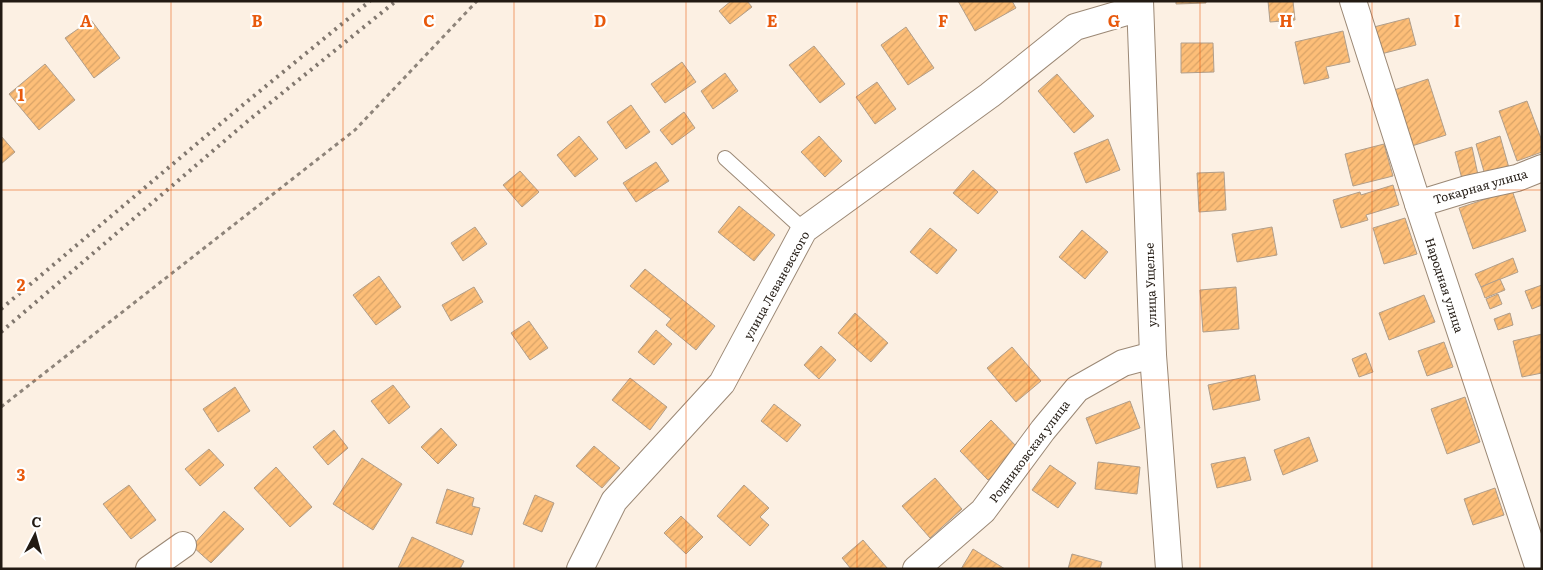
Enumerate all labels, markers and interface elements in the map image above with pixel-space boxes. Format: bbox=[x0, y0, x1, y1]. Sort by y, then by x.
text: A bbox=[80, 8, 92, 32]
text: B bbox=[251, 8, 263, 32]
text: C bbox=[423, 8, 435, 32]
text: D bbox=[594, 8, 606, 32]
text: E bbox=[767, 8, 778, 32]
text: F bbox=[938, 8, 948, 32]
text: G bbox=[1108, 8, 1120, 32]
text: H bbox=[1279, 8, 1293, 32]
text: I bbox=[1454, 8, 1460, 32]
text: 1 bbox=[18, 82, 25, 106]
street label: Токарная улица bbox=[1431, 164, 1530, 208]
street label: улица Леваневского bbox=[739, 227, 813, 343]
street label: Народная улица bbox=[1421, 235, 1469, 335]
street label: улица Ущелье bbox=[1140, 242, 1160, 328]
text: 2 bbox=[17, 272, 26, 296]
street label: Родниковская улица bbox=[984, 395, 1074, 506]
text: 3 bbox=[17, 462, 26, 486]
north arrow bbox=[10, 510, 60, 560]
text: С bbox=[30, 511, 43, 532]

